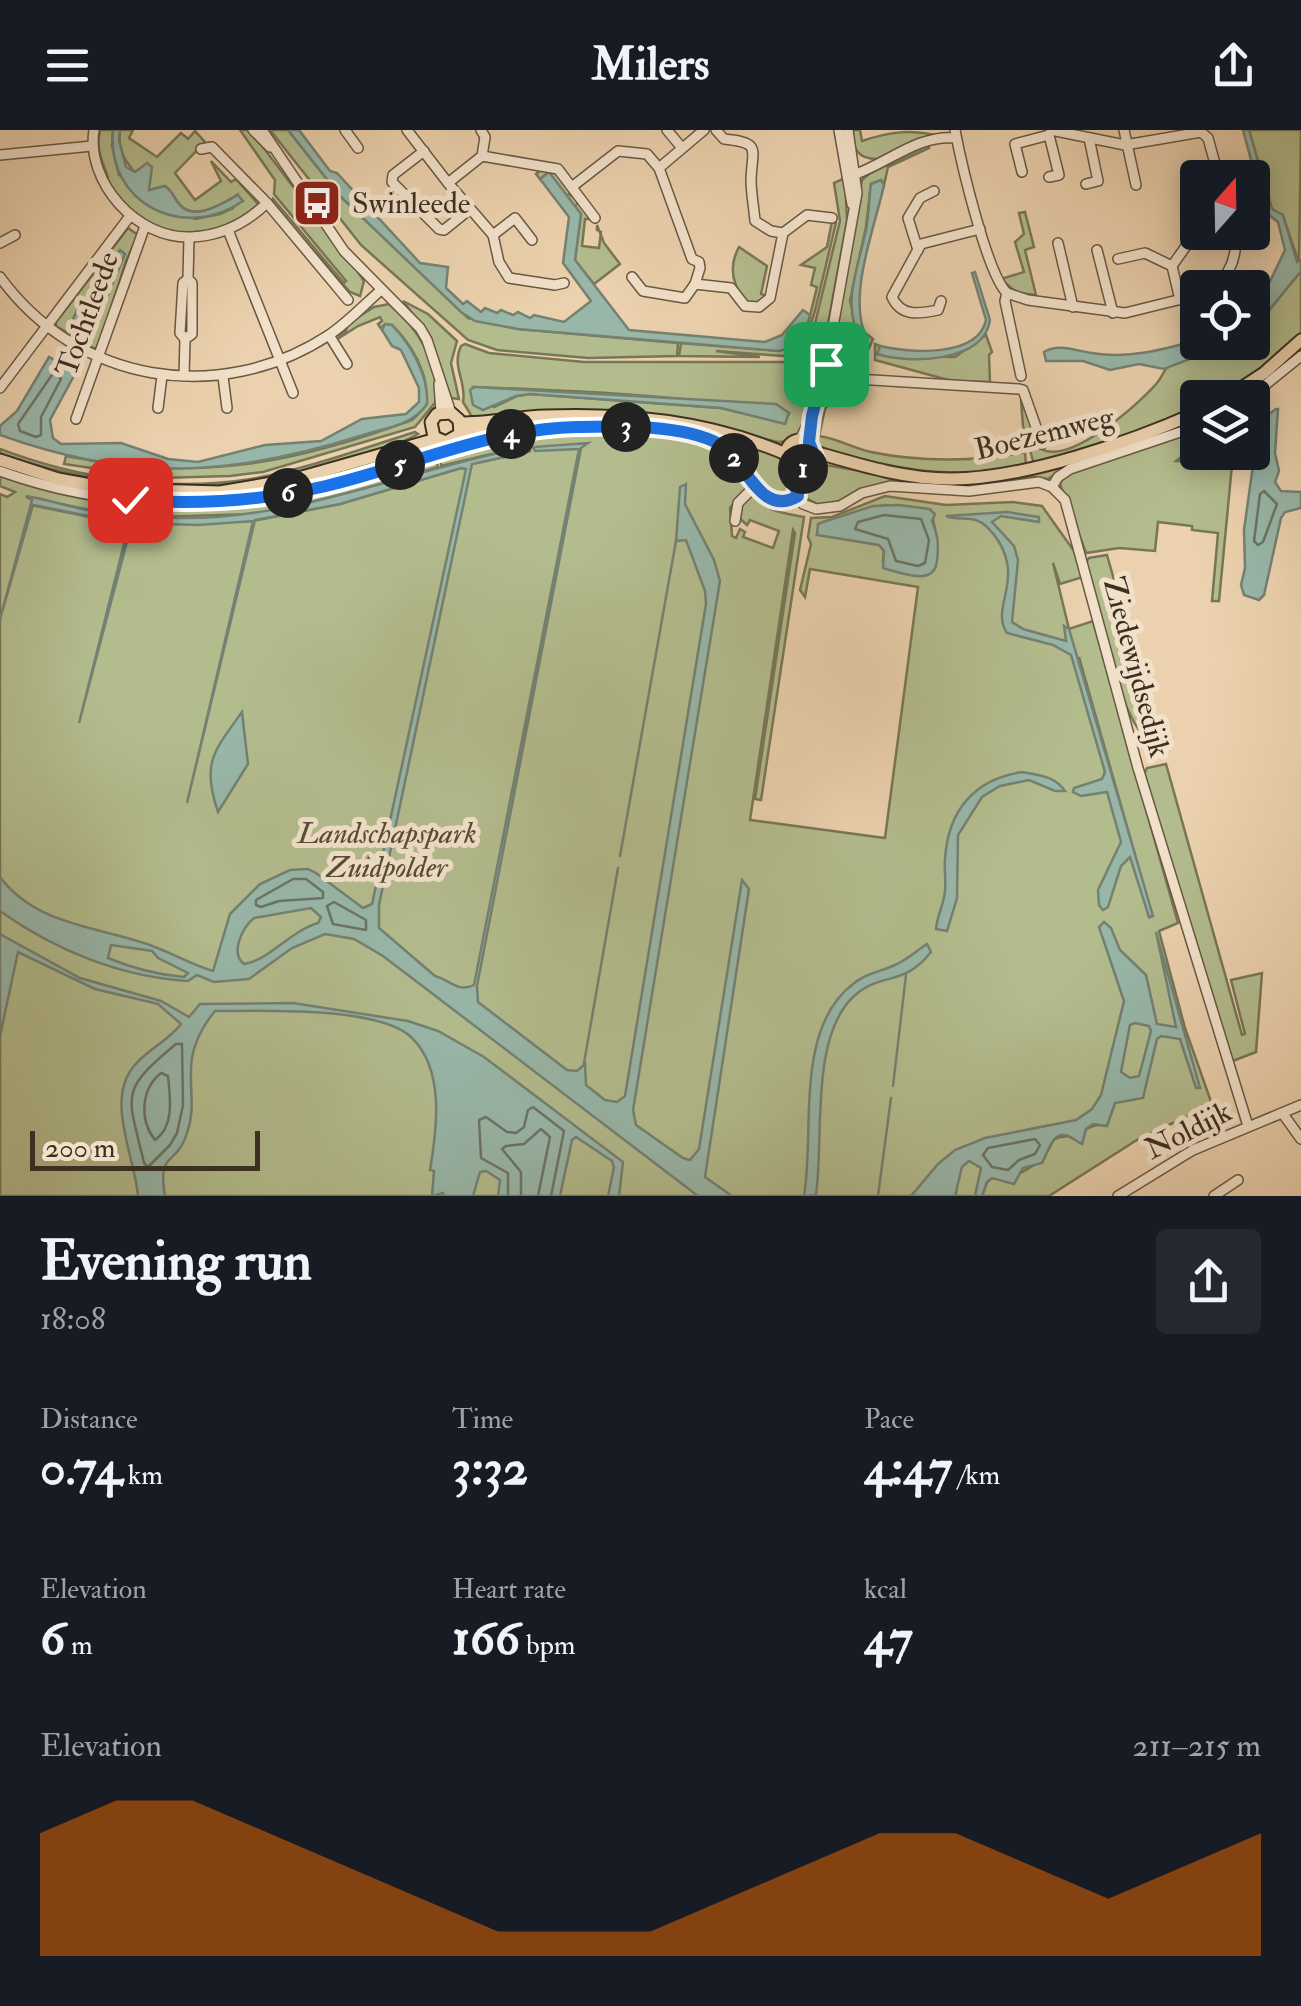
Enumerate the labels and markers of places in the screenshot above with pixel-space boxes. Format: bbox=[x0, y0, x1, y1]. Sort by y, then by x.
bus stop icon: Swinleede bbox=[291, 177, 343, 229]
place label: Swinleede bbox=[352, 185, 470, 222]
pin bbox=[784, 322, 869, 407]
pin: 3 bbox=[601, 402, 651, 452]
pin: 4 bbox=[486, 409, 536, 459]
pin: 2 bbox=[709, 433, 759, 483]
pin: 5 bbox=[375, 440, 425, 490]
pin: 1 bbox=[778, 444, 828, 494]
pin bbox=[88, 458, 173, 543]
pin: 6 bbox=[263, 468, 313, 518]

